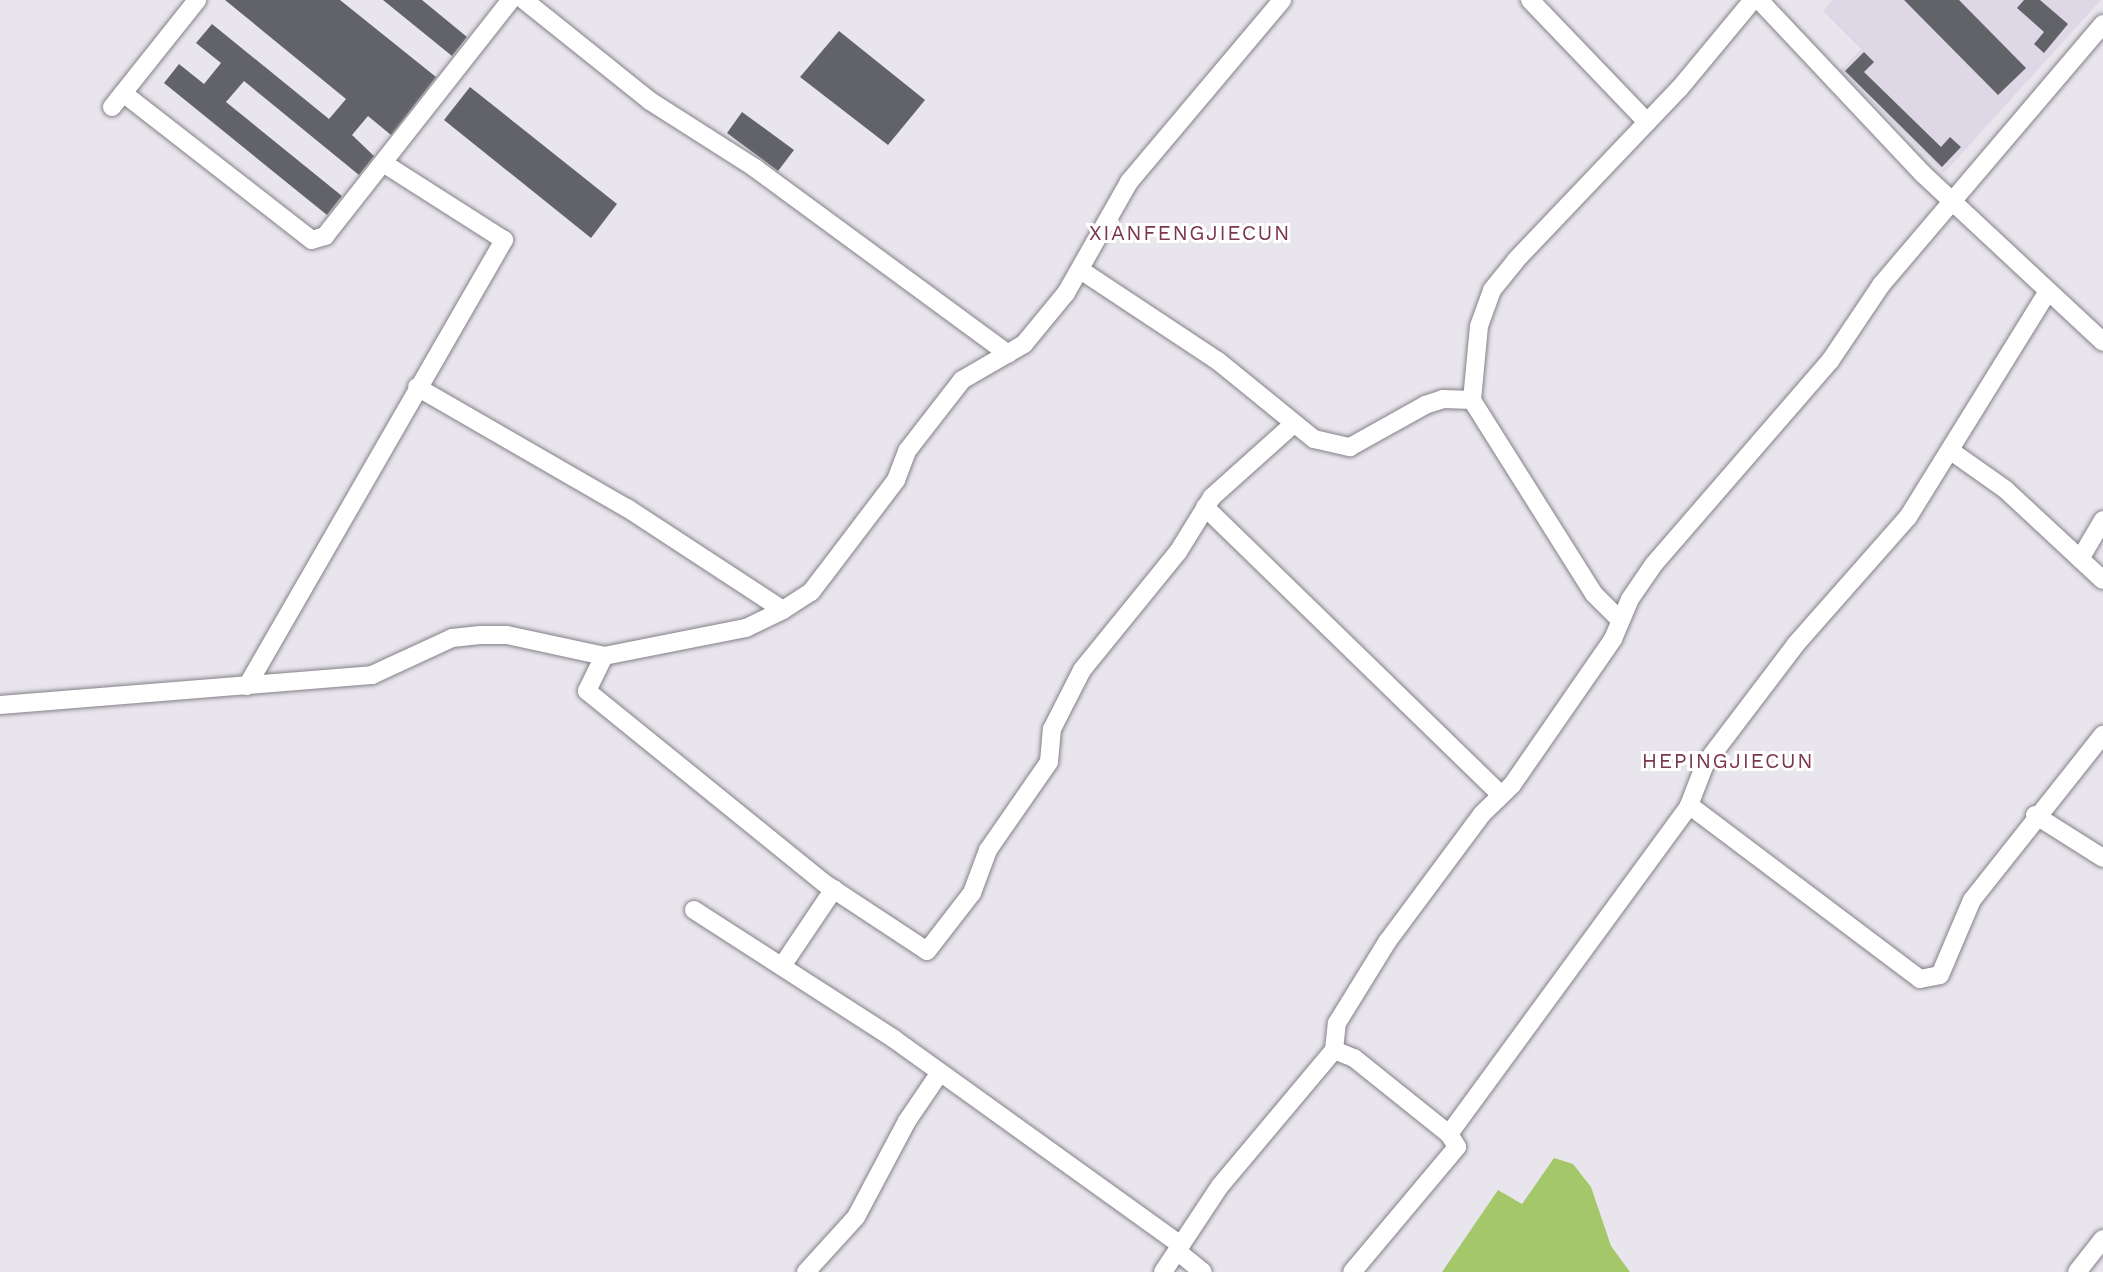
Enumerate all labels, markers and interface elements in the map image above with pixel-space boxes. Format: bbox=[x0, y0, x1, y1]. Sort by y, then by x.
district label: XIANFENGJIECUN bbox=[1089, 220, 1291, 246]
district label: HEPINGJIECUN bbox=[1642, 748, 1814, 774]

